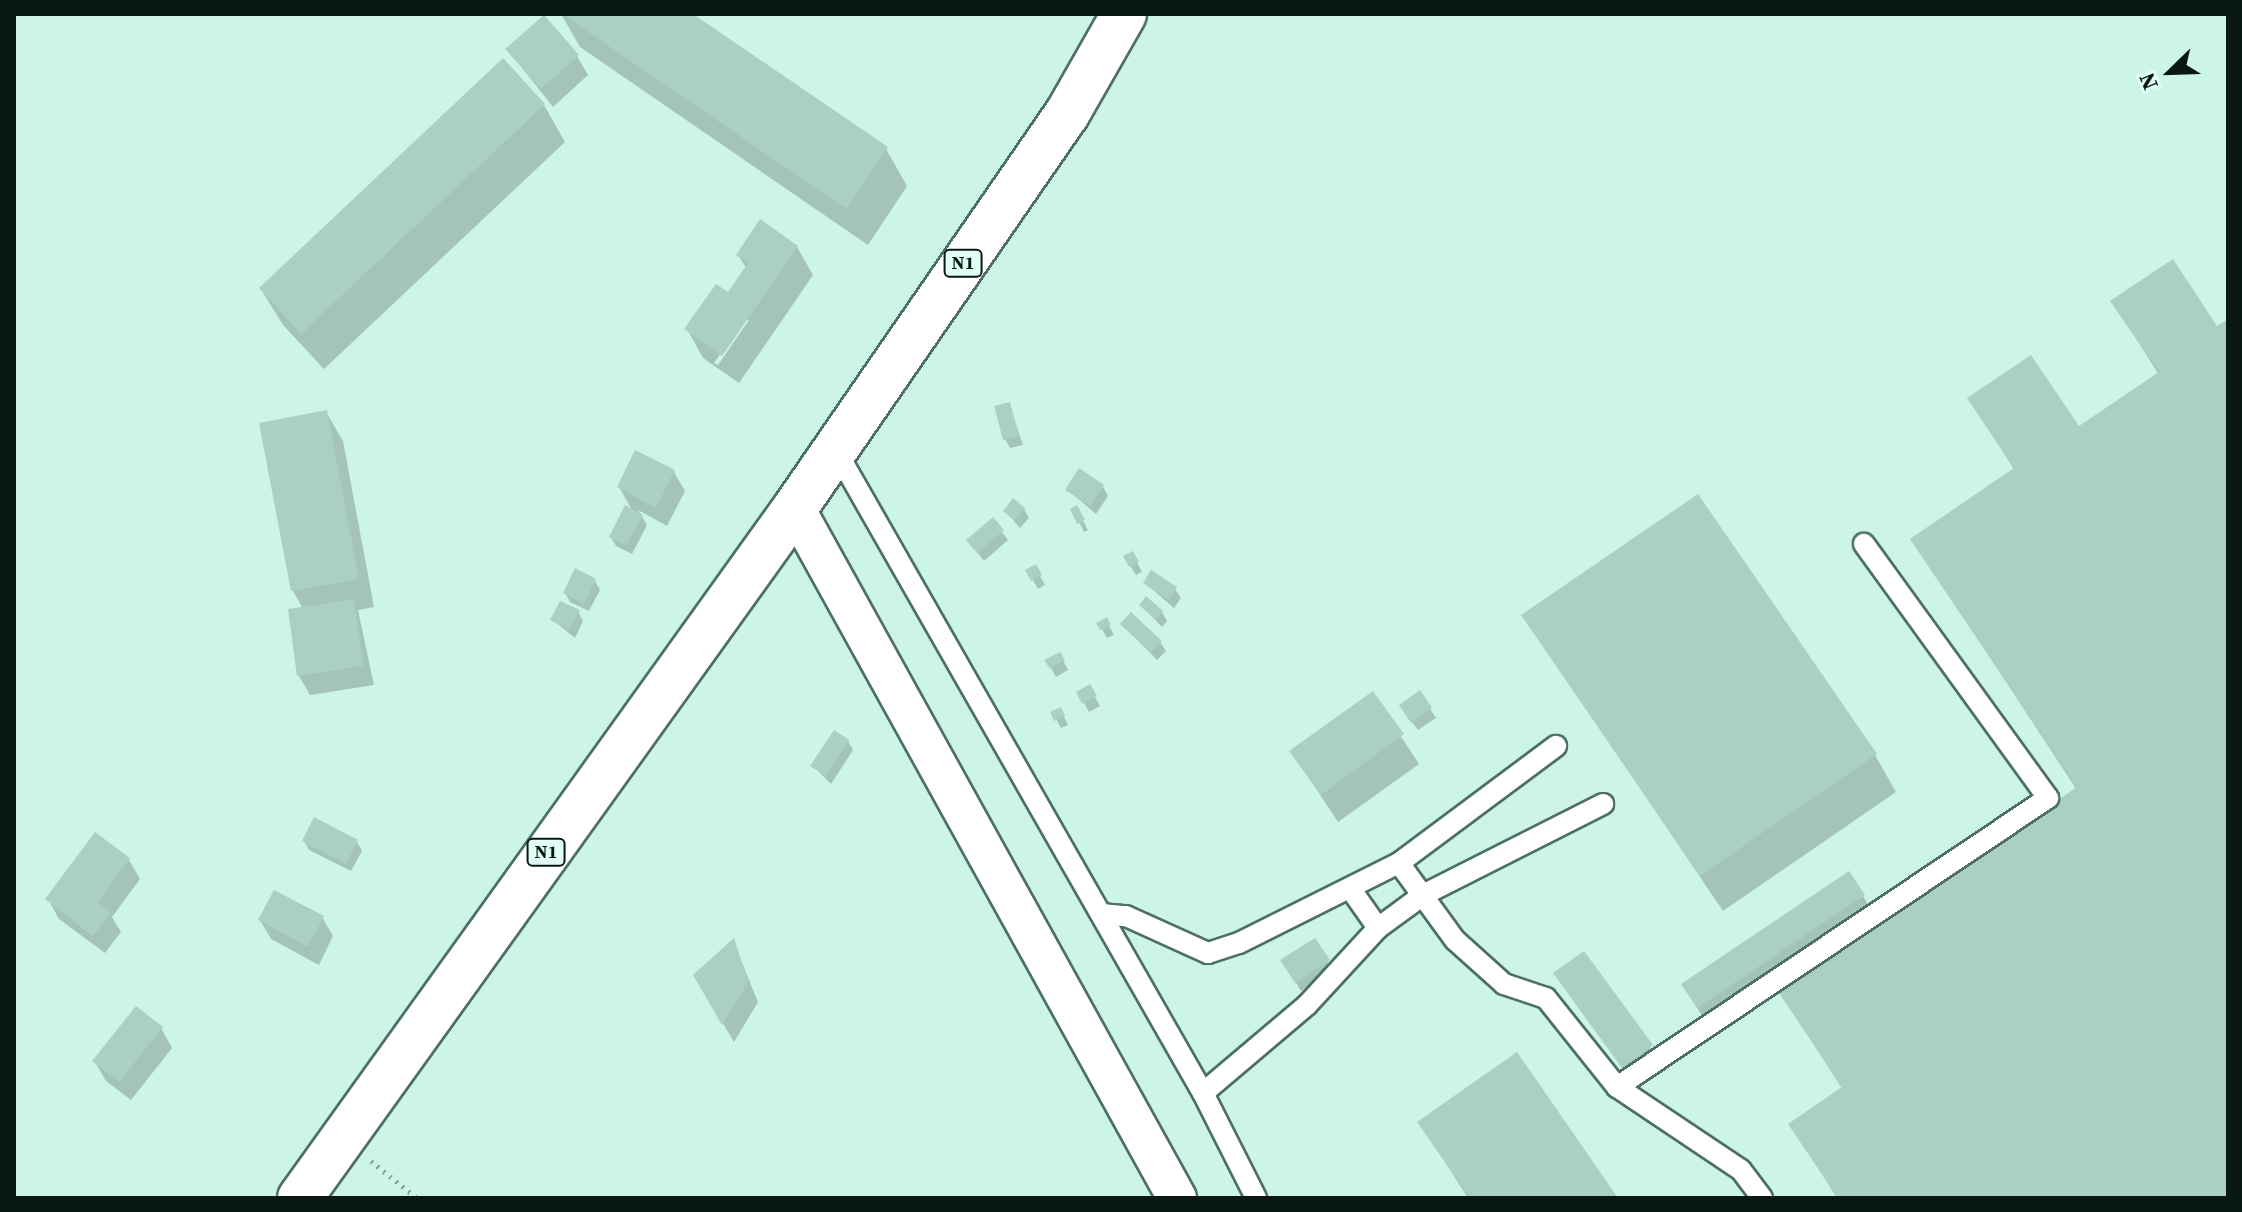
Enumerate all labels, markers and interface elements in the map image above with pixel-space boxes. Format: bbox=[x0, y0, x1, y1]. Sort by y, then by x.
north arrow bbox=[2130, 32, 2210, 112]
text: N bbox=[2131, 68, 2165, 95]
road number: N1 bbox=[943, 249, 983, 277]
road number: N1 bbox=[526, 838, 566, 866]

